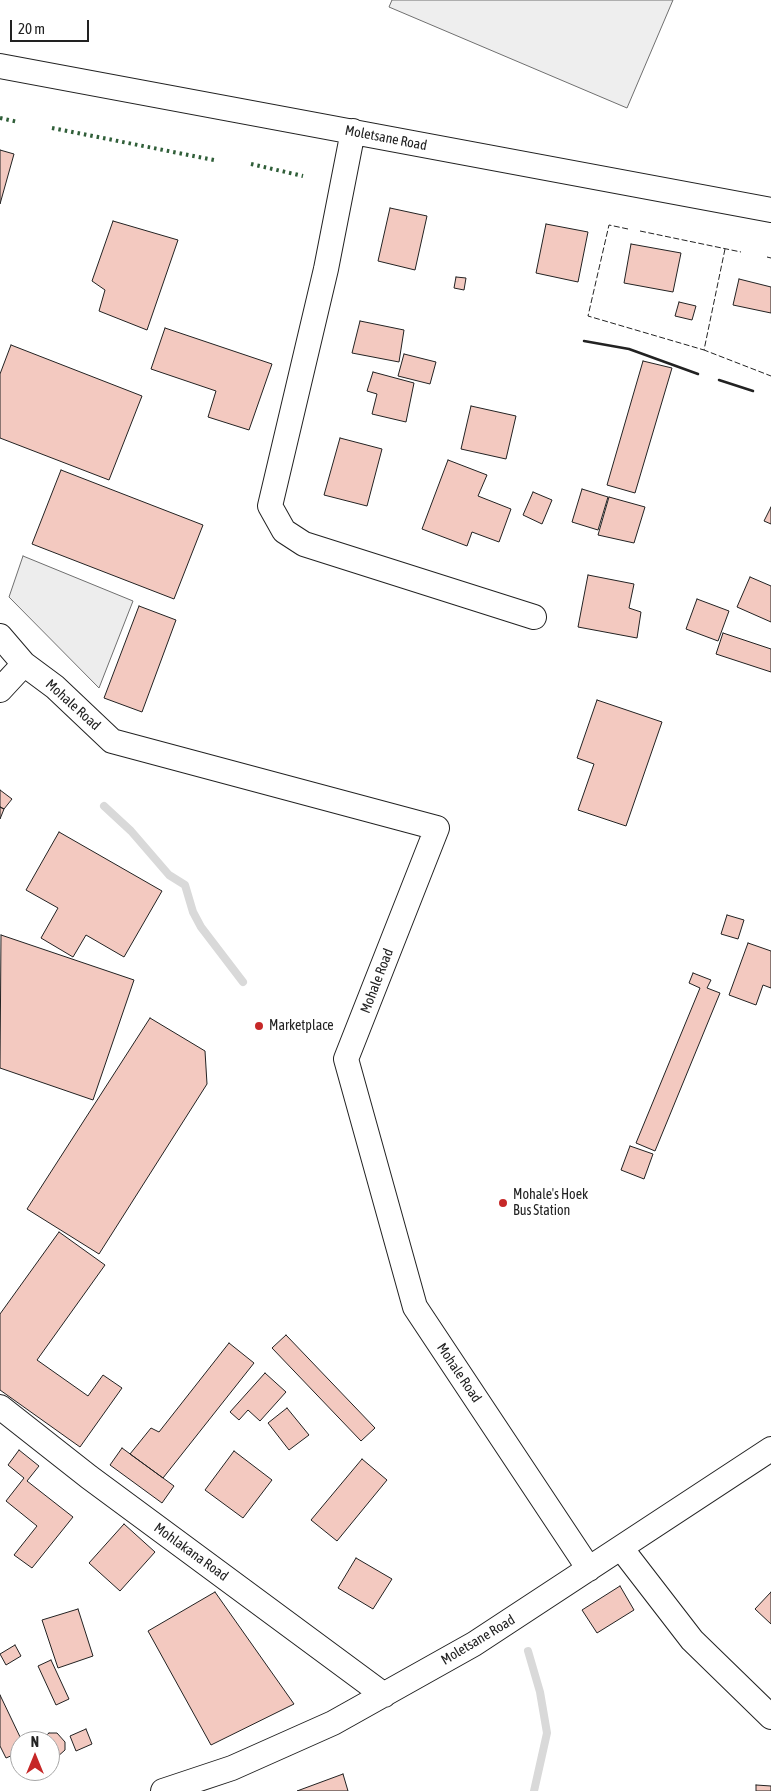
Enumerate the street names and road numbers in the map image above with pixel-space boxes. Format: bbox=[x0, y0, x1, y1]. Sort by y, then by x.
street label: Moletsane Road bbox=[344, 122, 428, 154]
street label: Mohale Road bbox=[42, 676, 104, 734]
street label: Mohale Road bbox=[357, 946, 397, 1016]
street label: Mohale Road bbox=[433, 1340, 485, 1406]
street label: Mohlakana Road bbox=[151, 1519, 231, 1585]
street label: Moletsane Road bbox=[438, 1611, 518, 1669]

